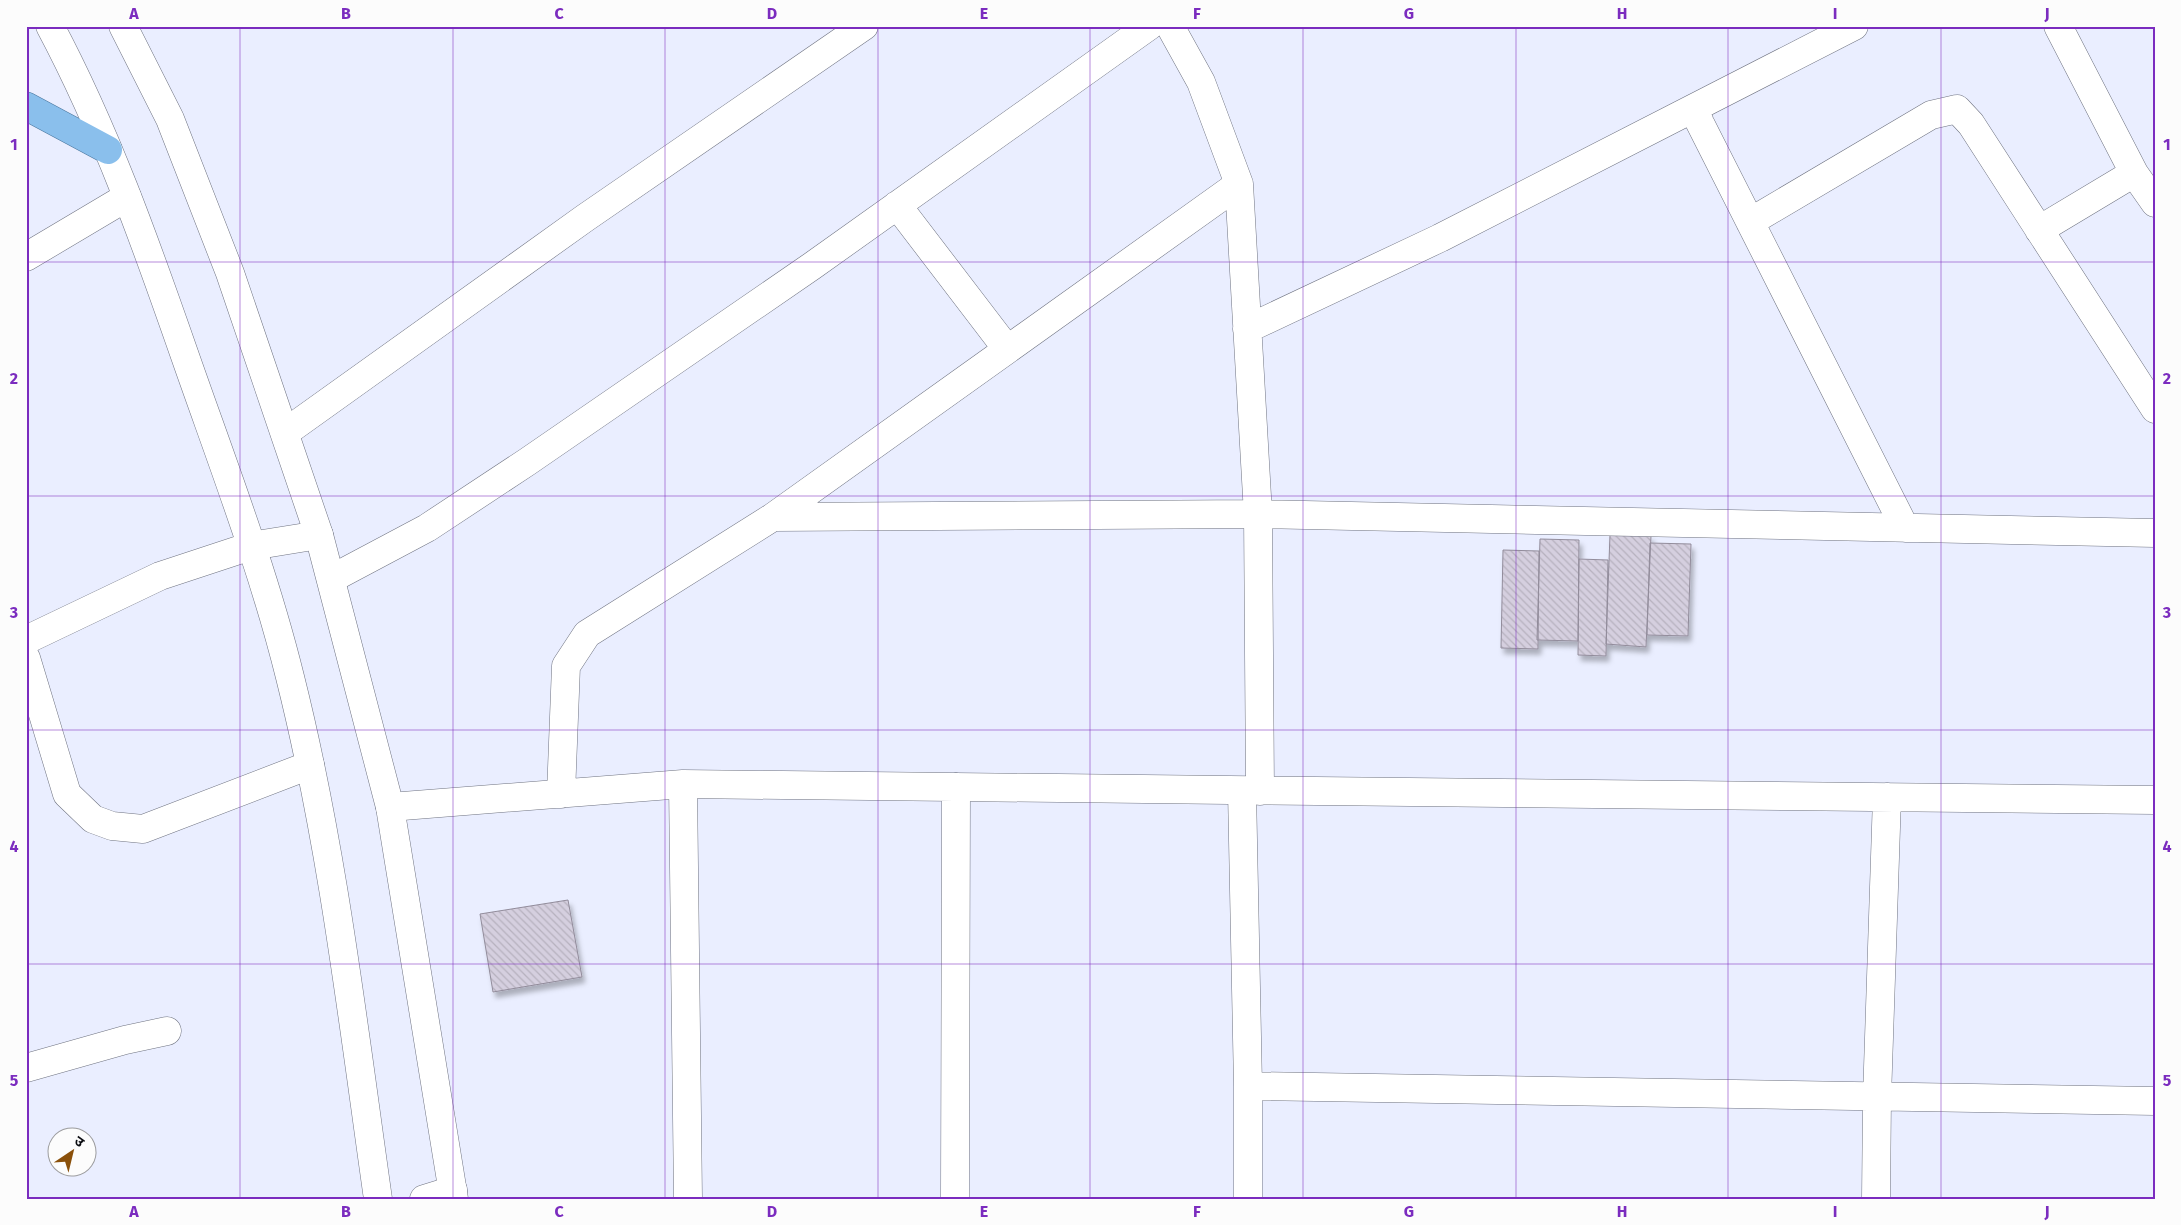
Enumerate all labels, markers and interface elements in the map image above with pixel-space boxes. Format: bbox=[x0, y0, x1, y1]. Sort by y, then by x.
text: A bbox=[128, 4, 139, 23]
text: B bbox=[341, 4, 351, 23]
text: C bbox=[554, 4, 564, 23]
text: D bbox=[767, 4, 777, 23]
text: E bbox=[980, 4, 988, 23]
text: F bbox=[1193, 4, 1201, 23]
text: G bbox=[1404, 4, 1414, 23]
text: H bbox=[1617, 4, 1627, 23]
text: I bbox=[1833, 4, 1837, 23]
text: J bbox=[2043, 4, 2050, 23]
text: 1 bbox=[10, 135, 18, 154]
text: 1 bbox=[2163, 135, 2171, 154]
text: 2 bbox=[10, 369, 18, 388]
text: 2 bbox=[2163, 369, 2171, 388]
text: 3 bbox=[9, 603, 18, 622]
text: 3 bbox=[2162, 603, 2171, 622]
text: 4 bbox=[9, 837, 19, 856]
text: 4 bbox=[2162, 837, 2172, 856]
text: 5 bbox=[10, 1071, 19, 1090]
text: 5 bbox=[2163, 1071, 2172, 1090]
north arrow bbox=[48, 1128, 98, 1178]
text: उ bbox=[71, 1132, 88, 1152]
text: A bbox=[128, 1202, 139, 1221]
text: B bbox=[341, 1202, 351, 1221]
text: C bbox=[554, 1202, 564, 1221]
text: D bbox=[767, 1202, 777, 1221]
text: E bbox=[980, 1202, 988, 1221]
text: F bbox=[1193, 1202, 1201, 1221]
text: G bbox=[1404, 1202, 1414, 1221]
text: H bbox=[1617, 1202, 1627, 1221]
text: I bbox=[1833, 1202, 1837, 1221]
text: J bbox=[2043, 1202, 2050, 1221]

